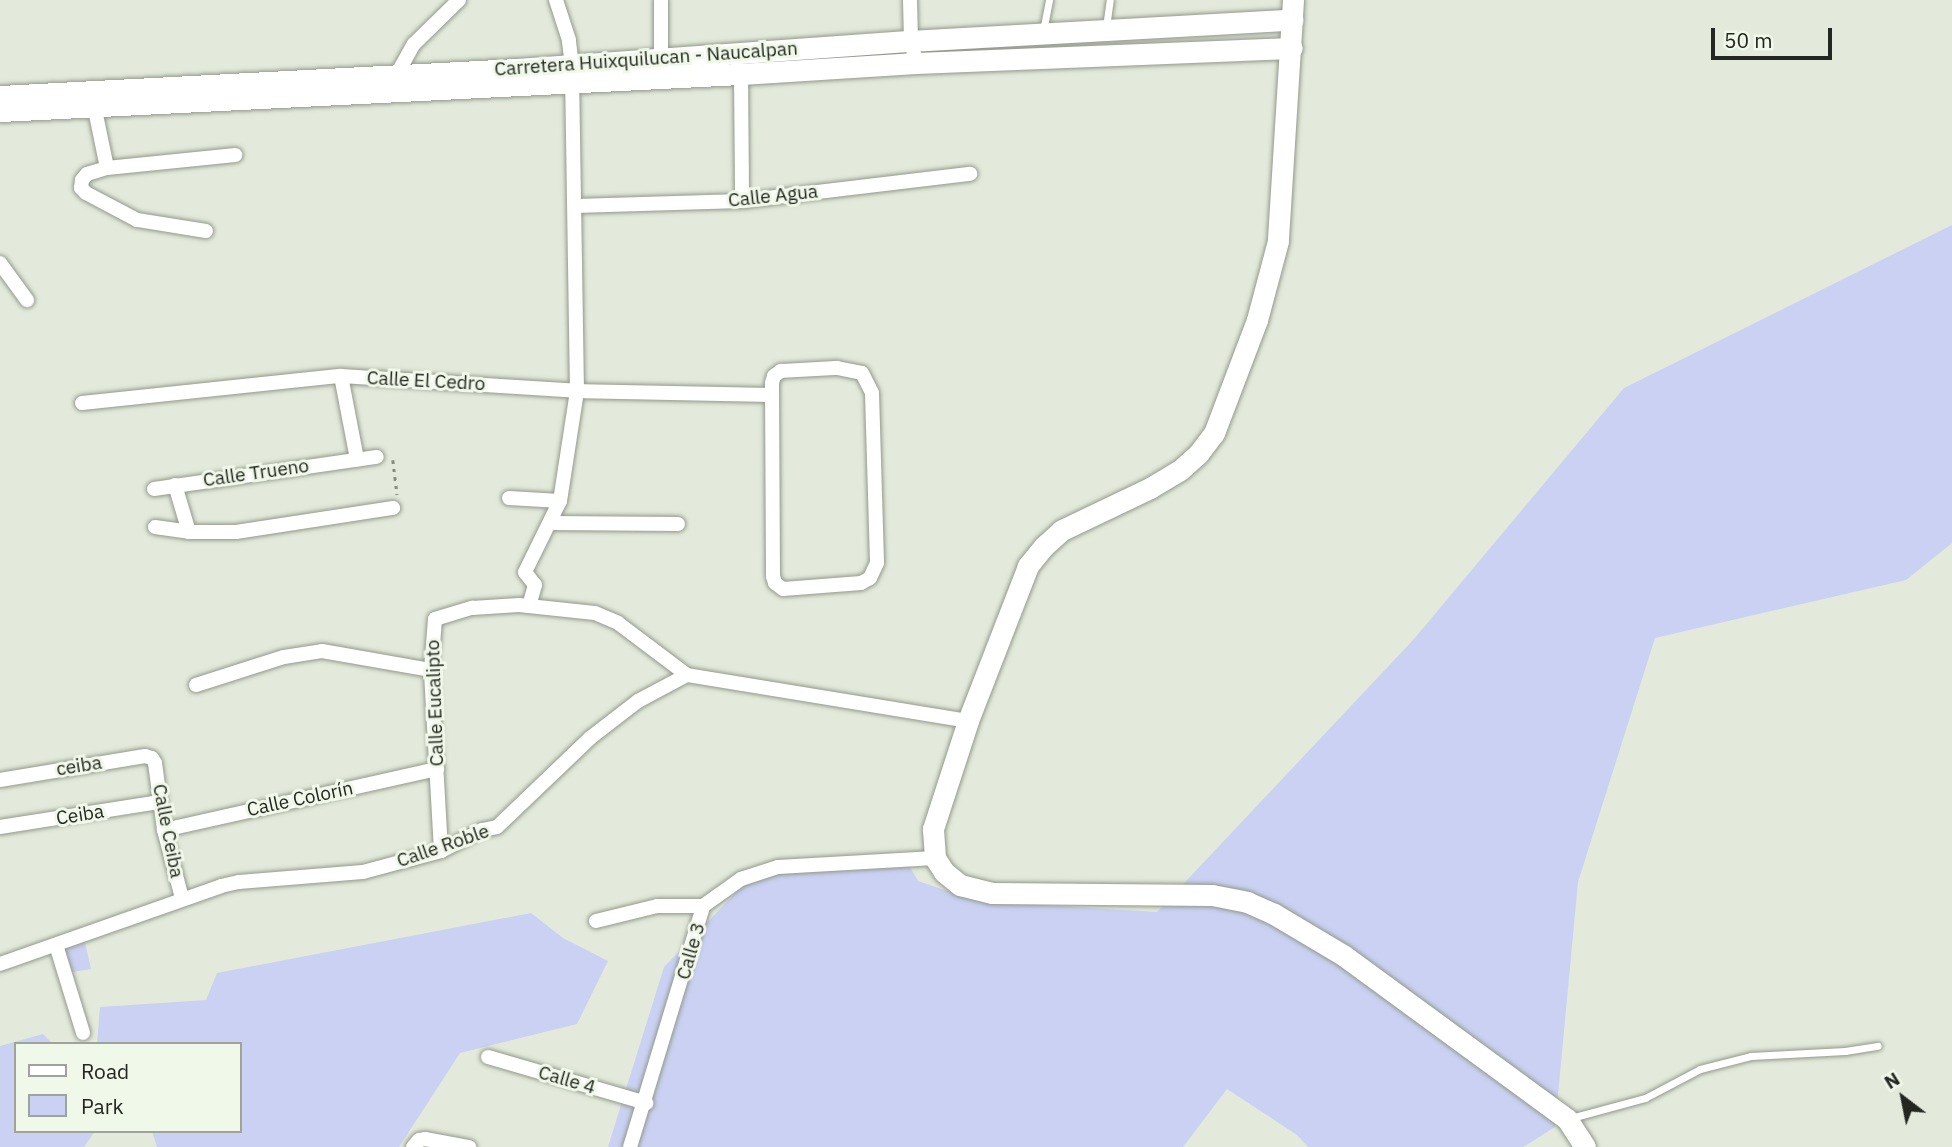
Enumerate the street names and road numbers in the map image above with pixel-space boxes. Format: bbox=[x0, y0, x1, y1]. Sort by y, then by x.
street label: Carretera Huixquilucan - Naucalpan bbox=[494, 37, 798, 81]
street label: Calle Agua bbox=[727, 180, 819, 212]
street label: Calle El Cedro bbox=[366, 367, 486, 395]
street label: Calle Trueno bbox=[202, 454, 310, 492]
street label: Calle Eucalipto bbox=[421, 639, 449, 767]
street label: ceiba bbox=[55, 751, 103, 781]
street label: Calle Colorín bbox=[245, 777, 355, 821]
street label: Calle Ceiba bbox=[148, 782, 188, 880]
street label: Ceiba bbox=[54, 800, 106, 830]
street label: Calle Roble bbox=[394, 820, 492, 872]
street label: Calle 3 bbox=[672, 920, 710, 982]
street label: Calle 4 bbox=[536, 1061, 598, 1099]

